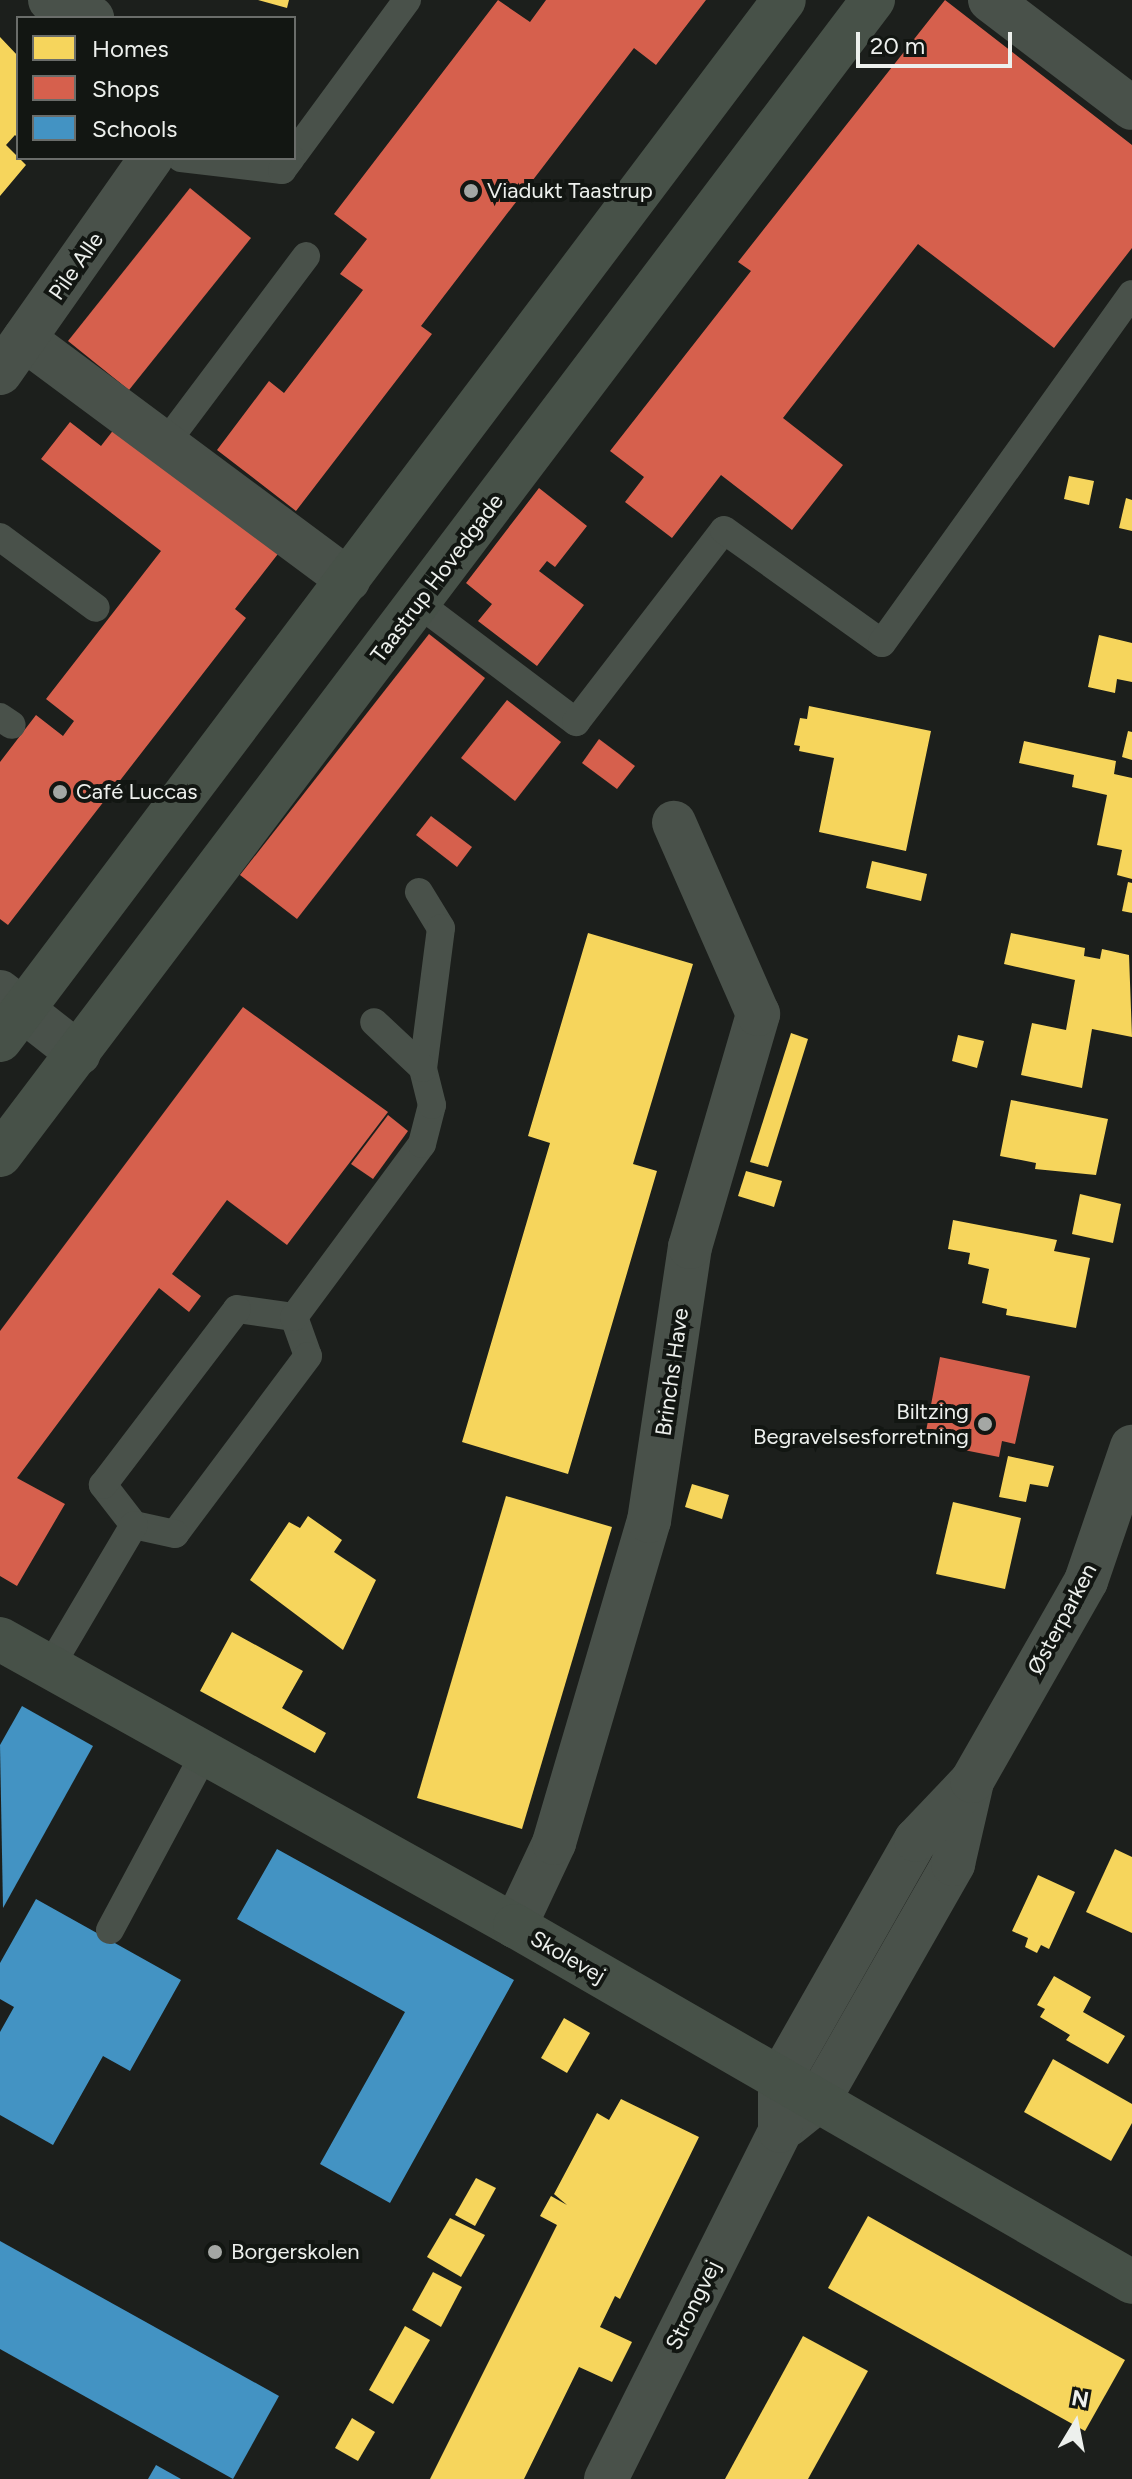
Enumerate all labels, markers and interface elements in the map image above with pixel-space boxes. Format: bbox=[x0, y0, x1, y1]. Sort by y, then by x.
legend bbox=[16, 16, 296, 160]
scale bar bbox=[860, 16, 1016, 66]
text: 20 m bbox=[870, 31, 925, 60]
text: Homes bbox=[92, 34, 169, 63]
text: Shops bbox=[92, 74, 159, 103]
text: Schools bbox=[92, 114, 177, 143]
place label: Viadukt Taastrup bbox=[487, 178, 653, 204]
marker: Viadukt Taastrup bbox=[462, 182, 480, 200]
street label: Pile Alle bbox=[43, 227, 109, 305]
street label: Taastrup Hovedgade bbox=[365, 489, 509, 667]
place label: Café Luccas bbox=[76, 779, 198, 805]
marker: Café Luccas bbox=[51, 783, 69, 801]
street label: Brinchs Have bbox=[650, 1306, 694, 1438]
place label: Biltzing Begravelsesforretning bbox=[753, 1398, 969, 1450]
marker: Biltzing Begravelsesforretning bbox=[976, 1415, 994, 1433]
street label: Østerparken bbox=[1022, 1559, 1102, 1679]
street label: Skolevej bbox=[526, 1925, 610, 1989]
place label: Borgerskolen bbox=[231, 2239, 360, 2265]
marker: Borgerskolen bbox=[206, 2243, 224, 2261]
street label: Strongvej bbox=[660, 2256, 726, 2354]
north arrow bbox=[1036, 2383, 1116, 2463]
text: N bbox=[1070, 2384, 1091, 2414]

